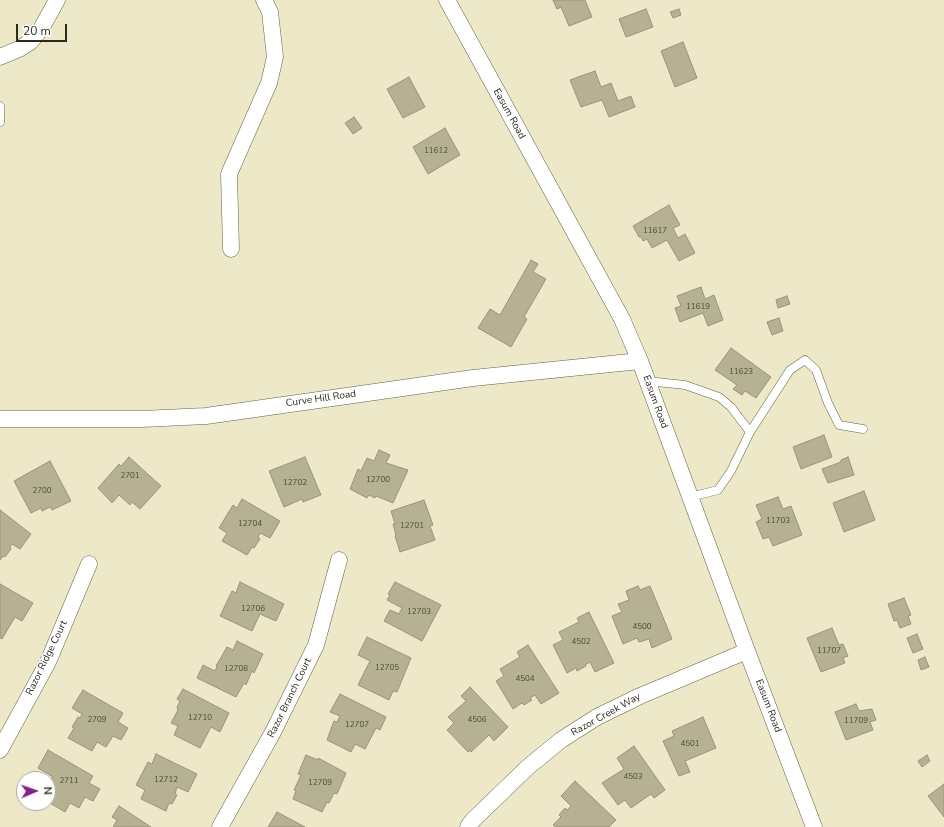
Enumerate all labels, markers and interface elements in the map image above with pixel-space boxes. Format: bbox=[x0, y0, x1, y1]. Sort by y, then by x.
scale bar bbox=[18, 16, 69, 42]
text: 20 m bbox=[23, 23, 51, 39]
street label: Easum Road bbox=[490, 87, 528, 141]
house number: 11612 bbox=[424, 146, 448, 156]
house number: 11617 bbox=[643, 226, 667, 236]
house number: 11619 bbox=[686, 302, 710, 312]
house number: 11623 bbox=[729, 367, 753, 377]
street label: Easum Road bbox=[640, 374, 670, 430]
street label: Curve Hill Road bbox=[285, 388, 357, 410]
house number: 2701 bbox=[120, 471, 140, 481]
house number: 12700 bbox=[366, 475, 390, 485]
house number: 12702 bbox=[283, 478, 307, 488]
house number: 2700 bbox=[32, 486, 52, 496]
house number: 11703 bbox=[766, 516, 790, 526]
house number: 12704 bbox=[238, 519, 262, 529]
house number: 12701 bbox=[400, 521, 424, 531]
house number: 12706 bbox=[241, 604, 265, 614]
house number: 12703 bbox=[407, 607, 431, 617]
street label: Razor Ridge Court bbox=[24, 619, 70, 697]
house number: 4500 bbox=[632, 622, 652, 632]
house number: 4502 bbox=[571, 637, 591, 647]
house number: 11707 bbox=[817, 646, 841, 656]
street label: Razor Branch Court bbox=[265, 656, 315, 740]
house number: 12705 bbox=[375, 663, 399, 673]
house number: 12708 bbox=[224, 664, 248, 674]
house number: 4504 bbox=[515, 674, 535, 684]
street label: Easum Road bbox=[752, 678, 784, 734]
street label: Razor Creek Way bbox=[569, 691, 643, 739]
house number: 12710 bbox=[188, 713, 212, 723]
house number: 2709 bbox=[87, 715, 107, 725]
house number: 4506 bbox=[467, 715, 487, 725]
house number: 11709 bbox=[844, 716, 868, 726]
house number: 12707 bbox=[345, 720, 369, 730]
house number: 4501 bbox=[680, 739, 700, 749]
north arrow bbox=[16, 771, 56, 811]
house number: 4503 bbox=[623, 772, 643, 782]
house number: 12712 bbox=[154, 775, 178, 785]
house number: 2711 bbox=[59, 776, 79, 786]
house number: 12709 bbox=[308, 778, 332, 788]
text: N bbox=[40, 786, 55, 795]

